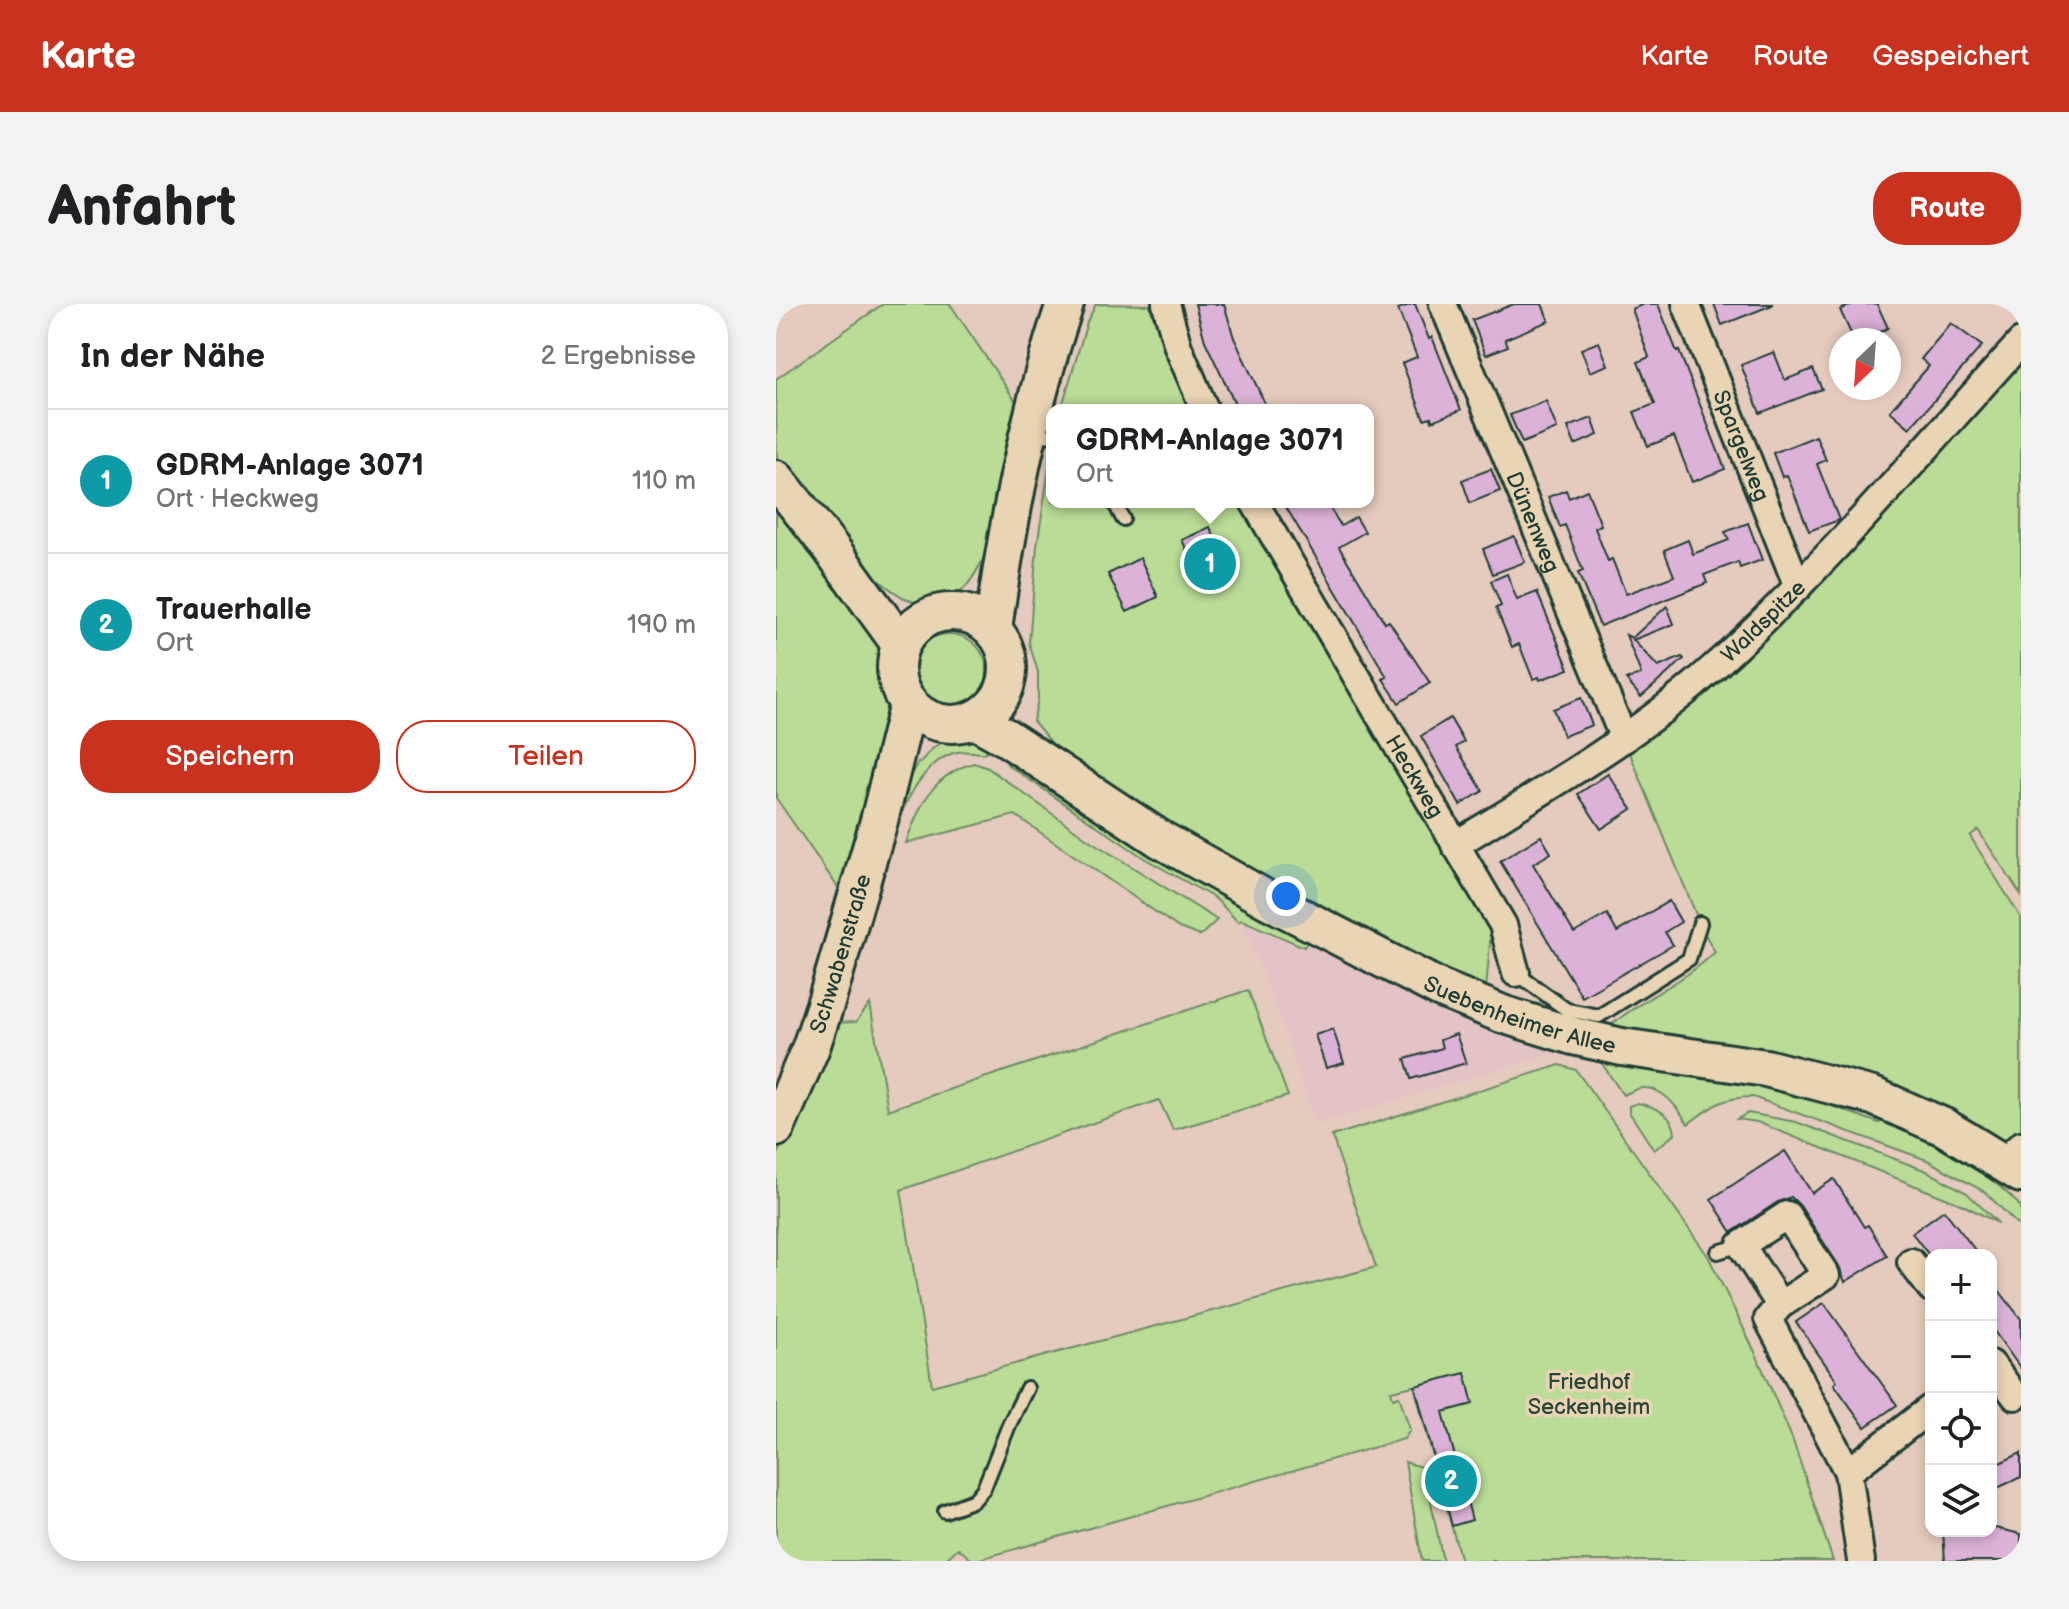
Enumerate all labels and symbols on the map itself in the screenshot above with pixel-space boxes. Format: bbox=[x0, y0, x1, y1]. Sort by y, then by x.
north arrow bbox=[1829, 328, 1901, 400]
street label: Spargelweg bbox=[1706, 386, 1775, 505]
street label: Dünenweg bbox=[1499, 468, 1565, 577]
pin: 1 bbox=[1184, 534, 1236, 594]
street label: Waldspitze bbox=[1716, 575, 1812, 669]
street label: Heckweg bbox=[1379, 730, 1449, 823]
street label: Schwabenstraße bbox=[804, 871, 878, 1037]
your location bbox=[1266, 876, 1306, 916]
street label: Suebenheimer Allee bbox=[1419, 970, 1618, 1060]
park label: Friedhof Seckenheim bbox=[1528, 1369, 1650, 1421]
pin: 2 bbox=[1425, 1451, 1477, 1511]

